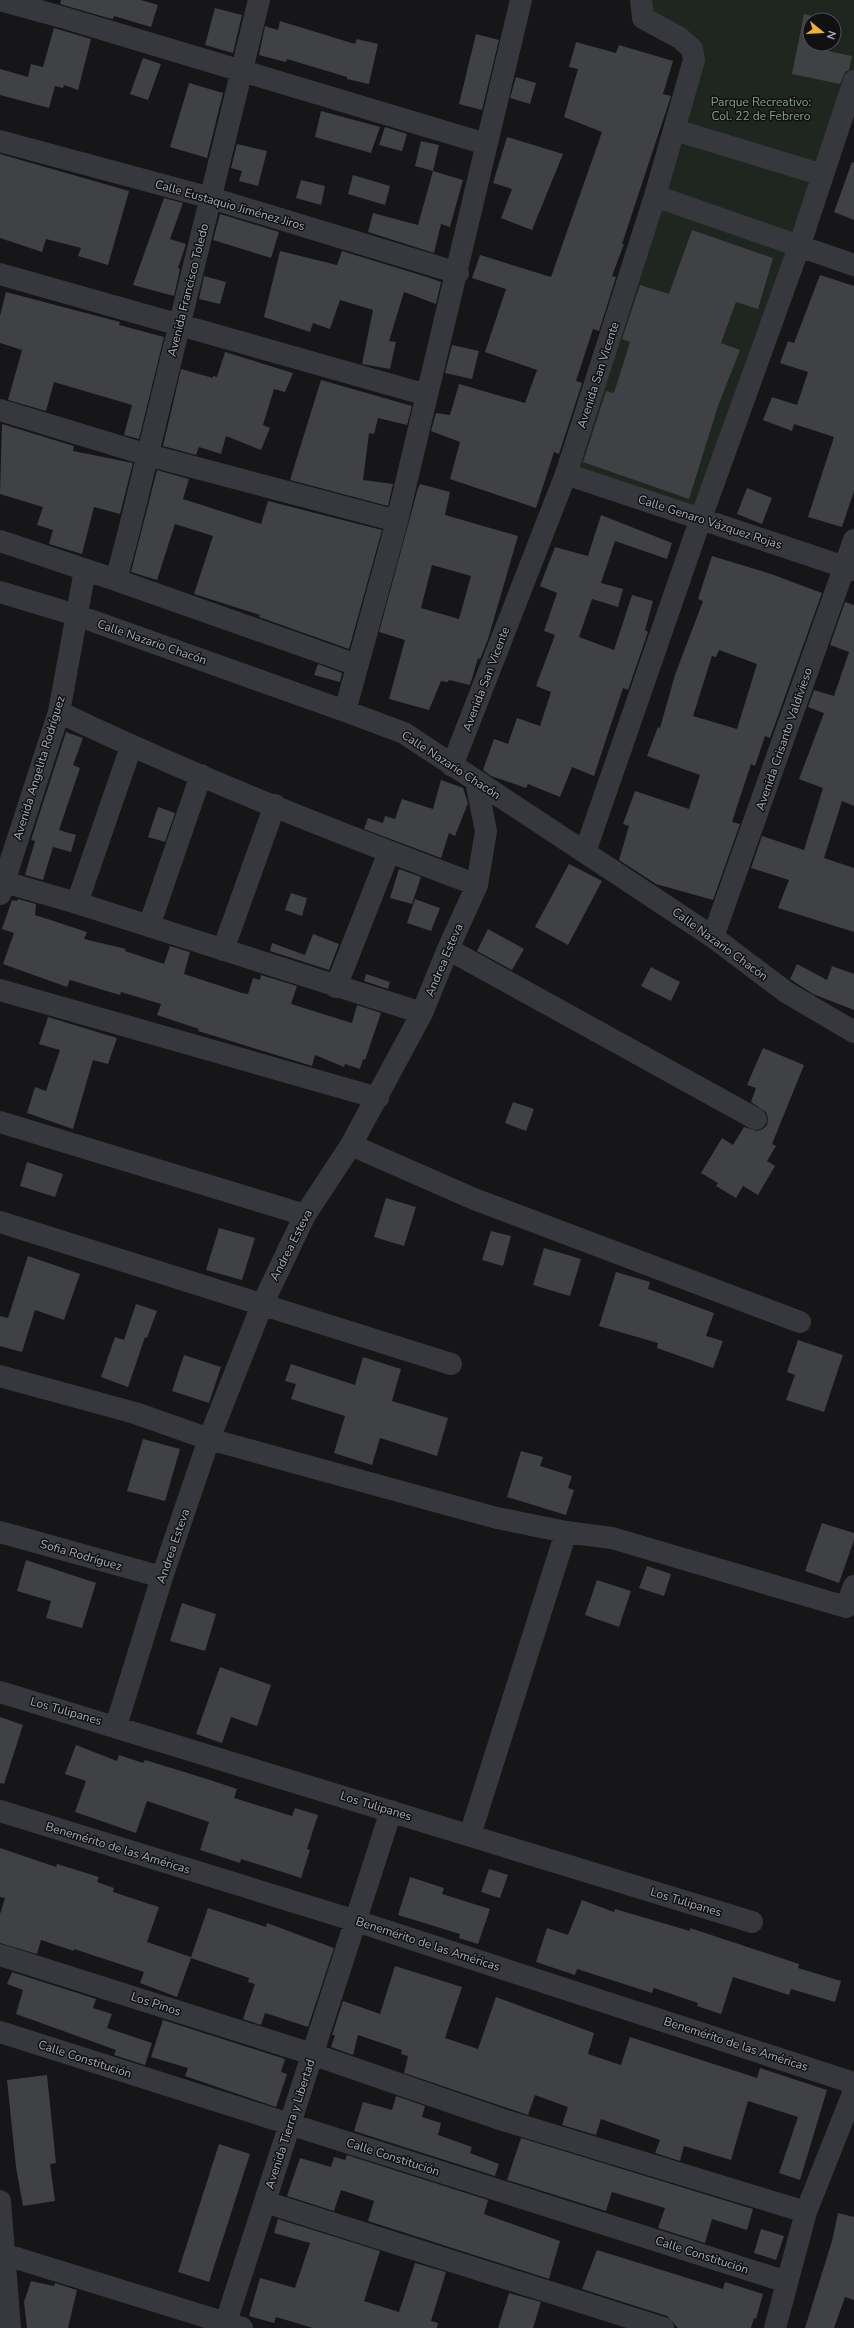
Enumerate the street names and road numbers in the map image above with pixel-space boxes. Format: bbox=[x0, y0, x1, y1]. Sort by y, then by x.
street label: Calle Eustaquio Jiménez Jiros bbox=[153, 176, 307, 234]
street label: Avenida Francisco Toledo bbox=[164, 221, 212, 358]
street label: Avenida San Vicente bbox=[573, 320, 623, 430]
street label: Calle Genaro Vázquez Rojas bbox=[636, 491, 784, 553]
street label: Calle Nazario Chacón bbox=[95, 616, 209, 668]
street label: Avenida San Vicente bbox=[459, 624, 513, 734]
street label: Avenida Crisanto Valdivieso bbox=[752, 665, 816, 812]
street label: Avenida Angelita Rodríguez bbox=[9, 693, 69, 842]
street label: Calle Nazario Chacón bbox=[398, 727, 504, 803]
street label: Calle Nazario Chacón bbox=[669, 904, 771, 984]
street label: Andrea Esteva bbox=[421, 921, 467, 999]
street label: Andrea Esteva bbox=[266, 1207, 316, 1283]
street label: Andrea Esteva bbox=[153, 1506, 193, 1586]
street label: Sofia Rodríguez bbox=[38, 1536, 124, 1574]
street label: Los Tulipanes bbox=[28, 1693, 104, 1729]
street label: Los Tulipanes bbox=[338, 1788, 414, 1824]
street label: Benemérito de las Américas bbox=[44, 1818, 193, 1878]
street label: Los Tulipanes bbox=[648, 1884, 724, 1920]
street label: Benemérito de las Américas bbox=[354, 1913, 502, 1975]
street label: Los Pinos bbox=[129, 1988, 183, 2020]
street label: Benemérito de las Américas bbox=[662, 2013, 810, 2075]
street label: Calle Constitución bbox=[36, 2036, 134, 2082]
street label: Avenida Tierra y Libertad bbox=[261, 2057, 319, 2191]
street label: Calle Constitución bbox=[344, 2134, 442, 2180]
street label: Calle Constitución bbox=[653, 2232, 751, 2278]

